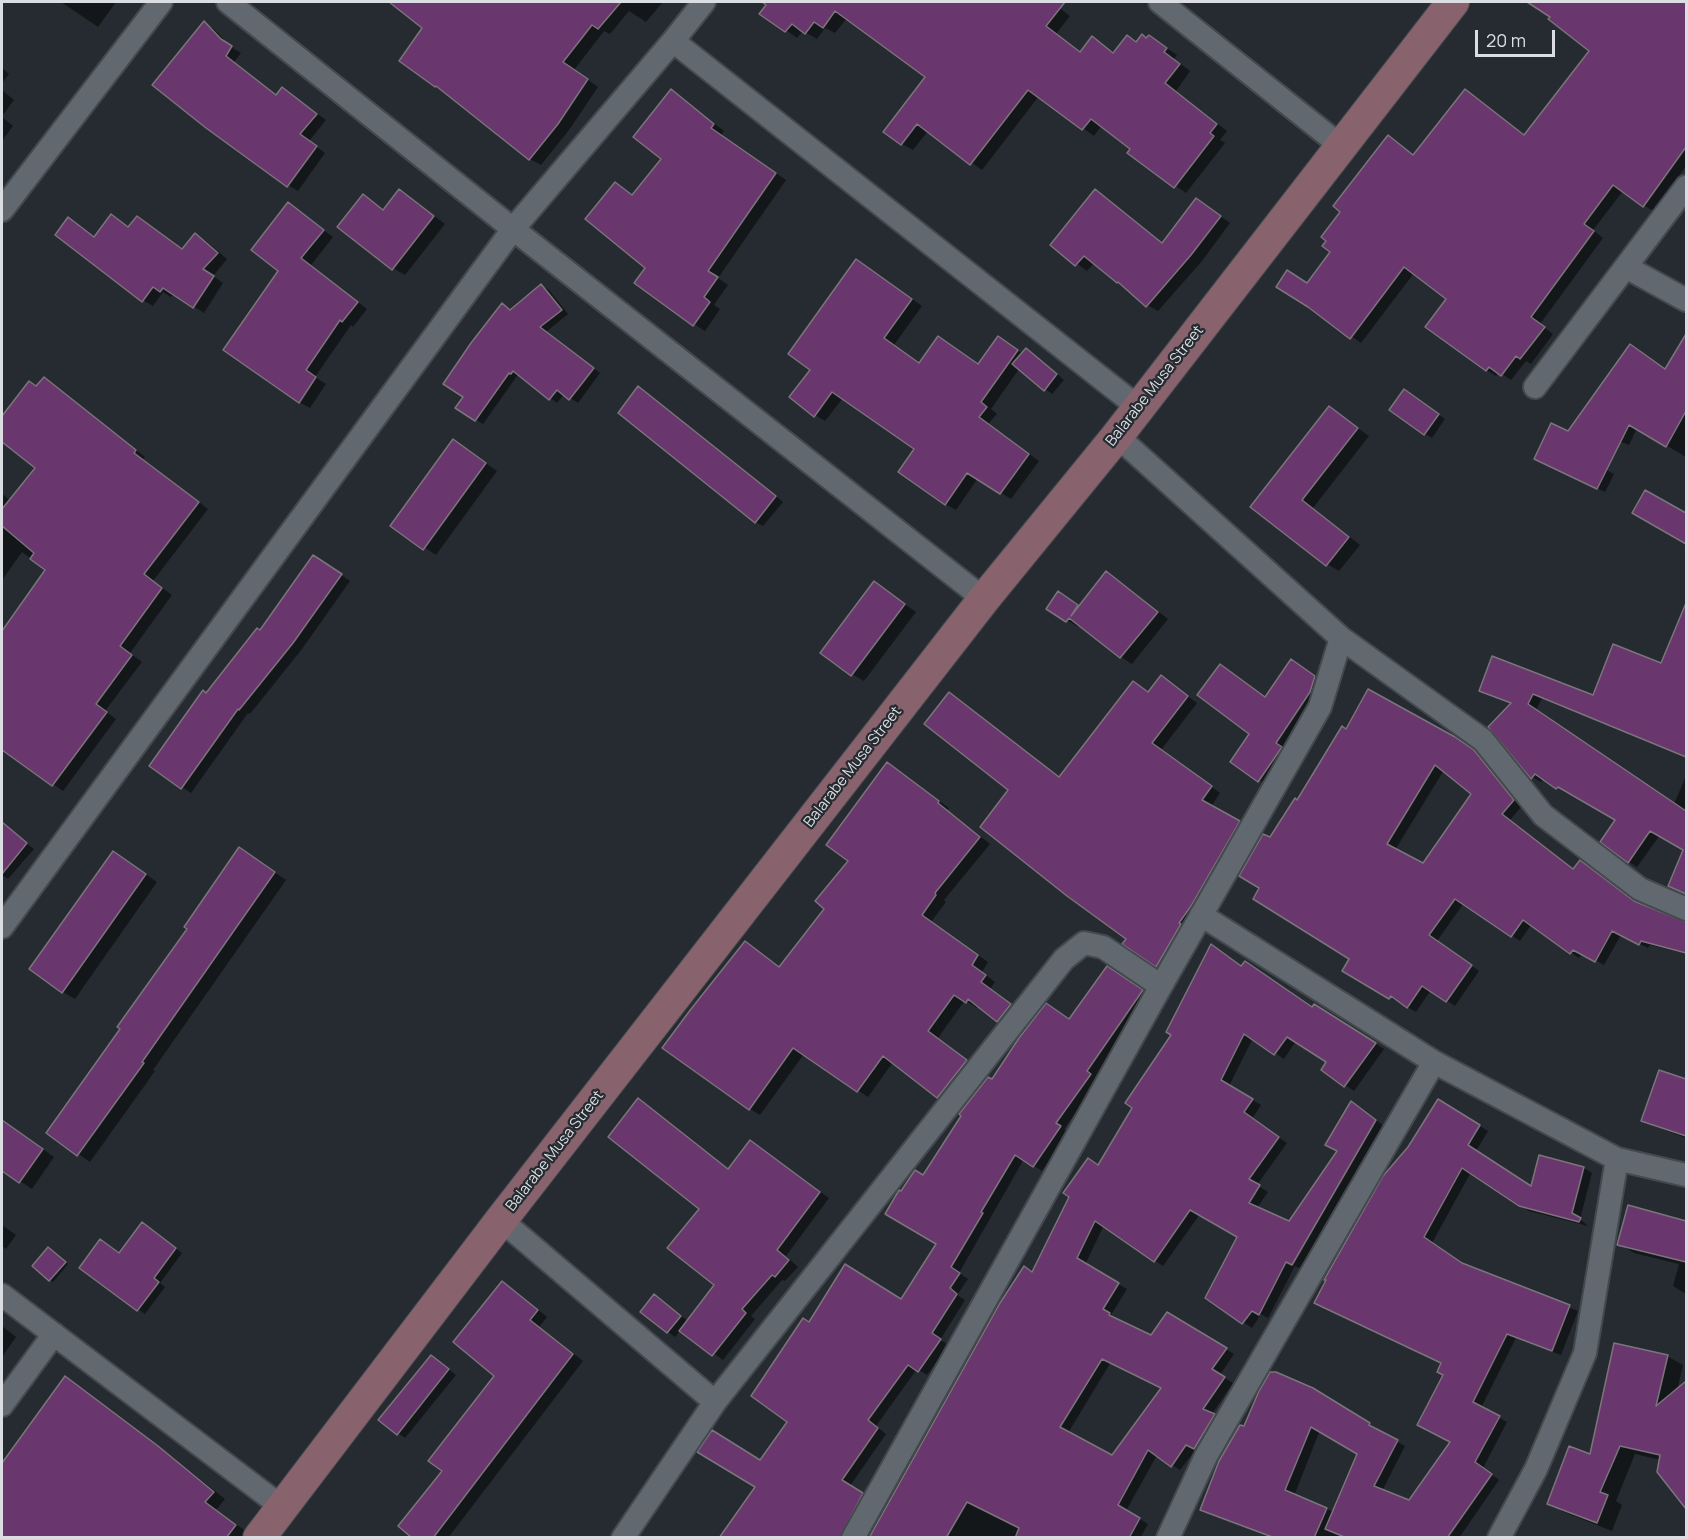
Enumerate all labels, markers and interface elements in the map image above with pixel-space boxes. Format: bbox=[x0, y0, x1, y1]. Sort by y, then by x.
scale bar bbox=[1478, 18, 1558, 56]
text: 20 m bbox=[1486, 28, 1526, 52]
street label: Balarabe Musa Street bbox=[1102, 322, 1208, 450]
street label: Balarabe Musa Street bbox=[800, 703, 906, 831]
street label: Balarabe Musa Street bbox=[502, 1087, 608, 1215]

